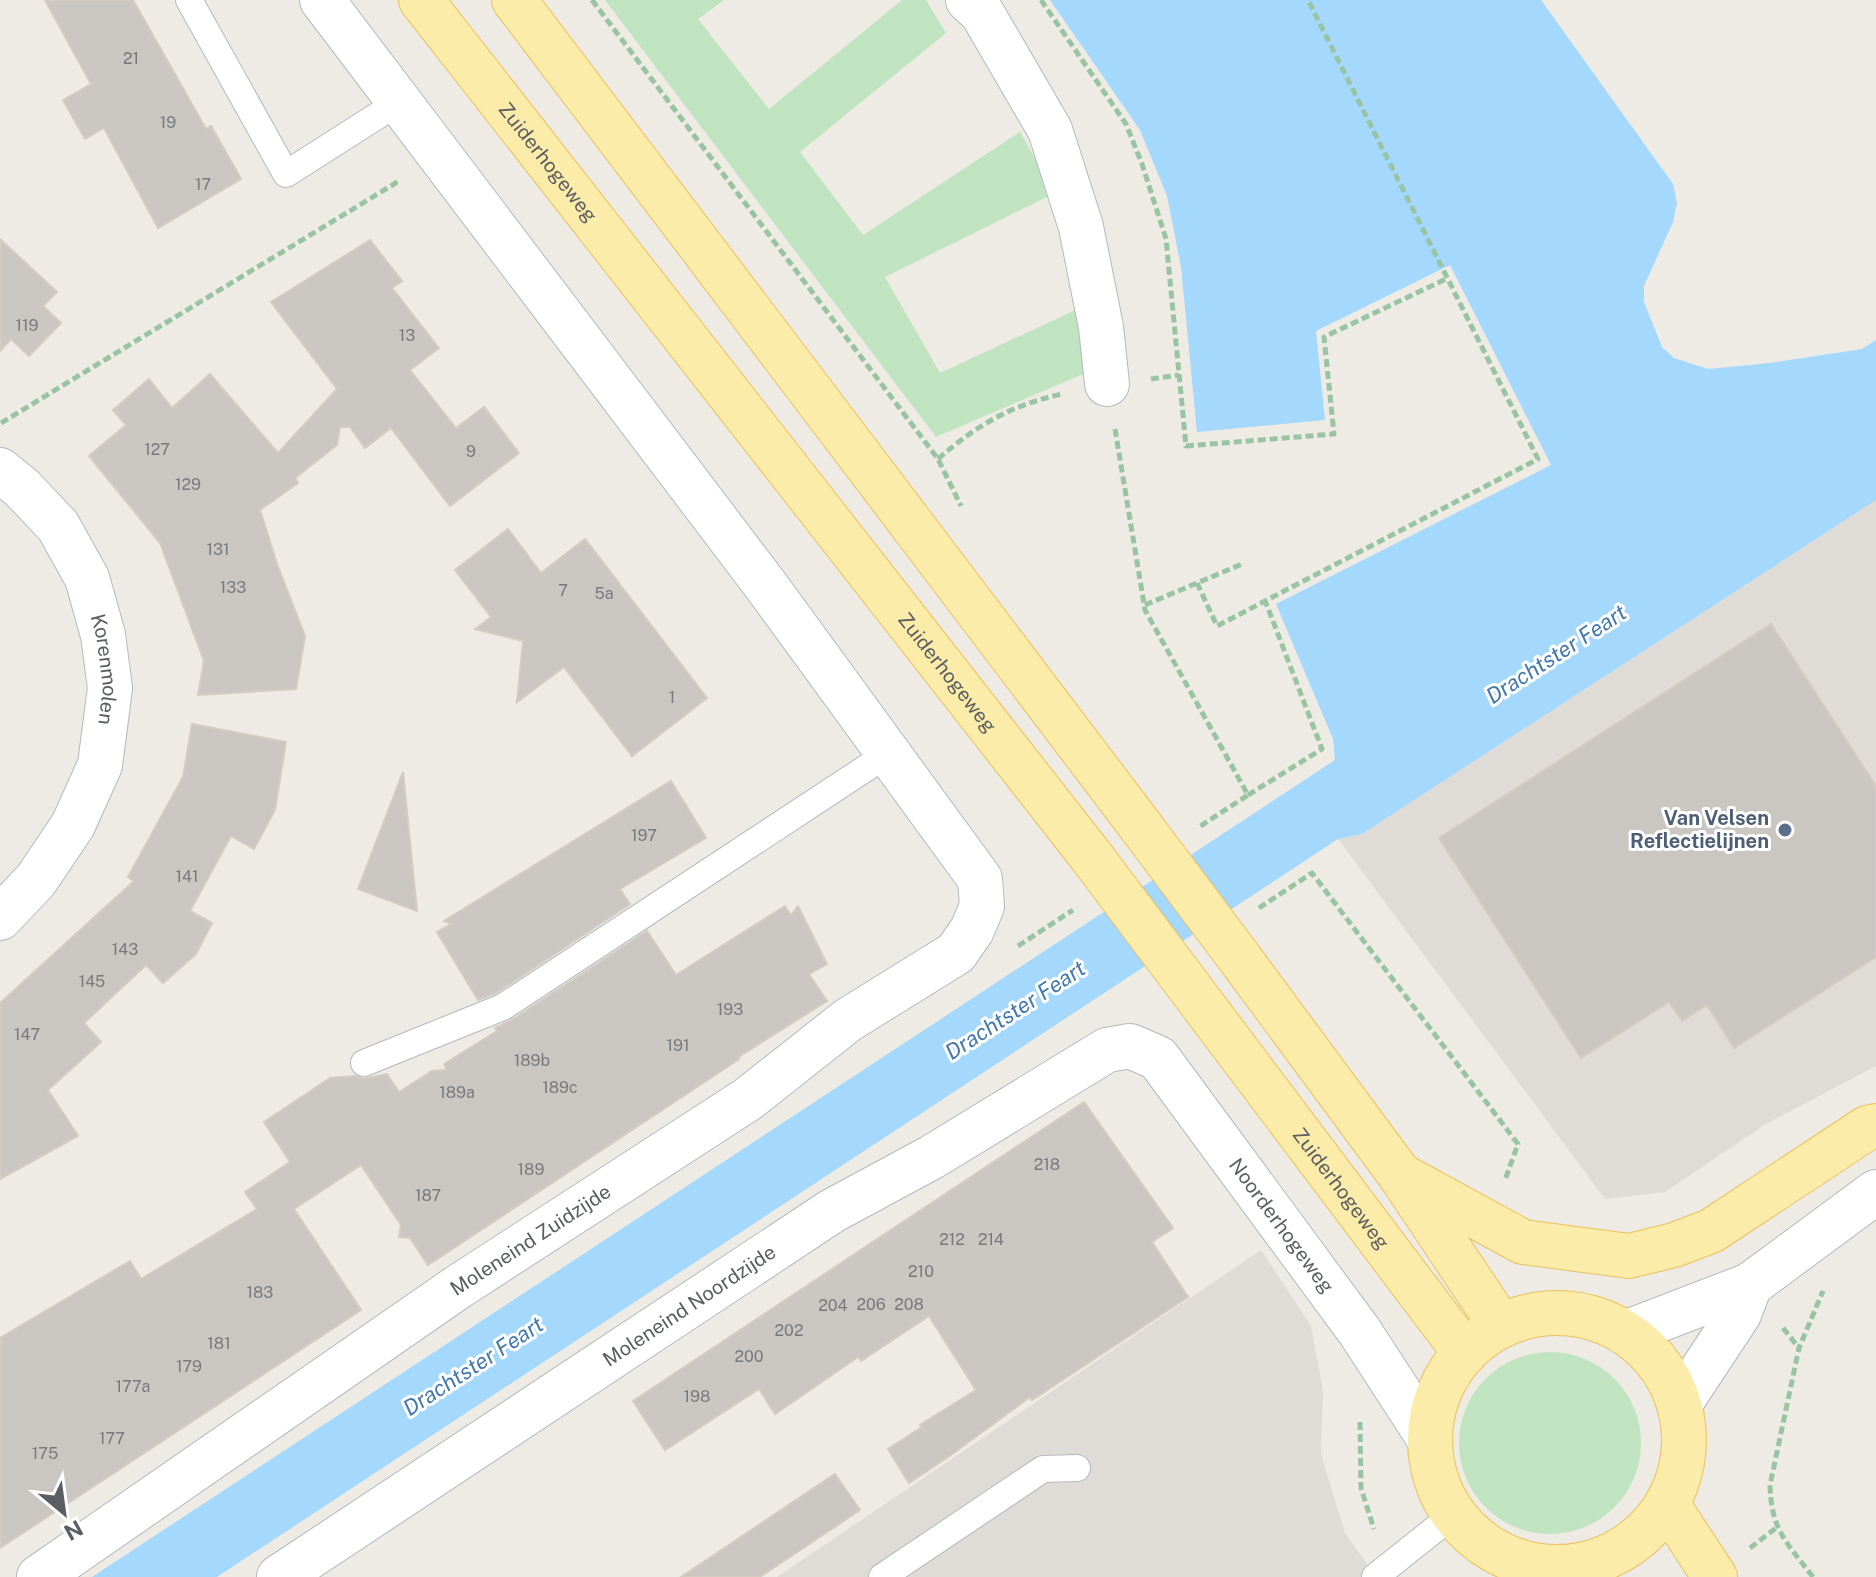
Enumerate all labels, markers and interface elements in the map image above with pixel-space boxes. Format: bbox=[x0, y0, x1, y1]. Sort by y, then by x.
house number: 21 bbox=[123, 49, 139, 68]
street label: Zuiderhogeweg bbox=[494, 97, 602, 227]
house number: 19 bbox=[160, 113, 176, 132]
house number: 17 bbox=[195, 175, 211, 194]
house number: 119 bbox=[15, 316, 39, 335]
house number: 13 bbox=[399, 326, 415, 345]
house number: 127 bbox=[144, 440, 170, 459]
house number: 9 bbox=[466, 442, 476, 461]
house number: 129 bbox=[175, 475, 201, 494]
house number: 131 bbox=[206, 540, 230, 559]
house number: 133 bbox=[220, 578, 246, 597]
house number: 7 bbox=[558, 581, 568, 600]
house number: 5a bbox=[594, 584, 614, 603]
water label: Drachtster Feart bbox=[1481, 599, 1632, 709]
street label: Zuiderhogeweg bbox=[893, 608, 1002, 737]
street label: Korenmolen bbox=[86, 611, 122, 726]
house number: 1 bbox=[669, 688, 675, 707]
place label: Van Velsen Reflectielijnen bbox=[1630, 806, 1769, 853]
marker: Van Velsen Reflectielijnen bbox=[1776, 821, 1794, 839]
house number: 197 bbox=[631, 826, 657, 845]
house number: 141 bbox=[175, 867, 199, 886]
house number: 143 bbox=[112, 940, 138, 959]
water label: Drachtster Feart bbox=[940, 955, 1091, 1065]
house number: 145 bbox=[79, 972, 105, 991]
house number: 193 bbox=[717, 1000, 743, 1019]
house number: 147 bbox=[14, 1025, 40, 1044]
house number: 191 bbox=[666, 1036, 690, 1055]
house number: 189b bbox=[514, 1051, 550, 1070]
house number: 189c bbox=[542, 1078, 578, 1097]
house number: 189a bbox=[439, 1083, 475, 1102]
street label: Zuiderhogeweg bbox=[1288, 1123, 1394, 1254]
street label: Noorderhogeweg bbox=[1224, 1153, 1339, 1298]
house number: 218 bbox=[1034, 1155, 1060, 1174]
house number: 189 bbox=[518, 1160, 544, 1179]
street label: Moleneind Zuidzijde bbox=[446, 1179, 615, 1301]
house number: 187 bbox=[415, 1186, 441, 1205]
house number: 212 bbox=[939, 1230, 965, 1249]
house number: 214 bbox=[978, 1230, 1004, 1249]
street label: Moleneind Noordzijde bbox=[598, 1240, 780, 1371]
house number: 210 bbox=[908, 1262, 934, 1281]
house number: 183 bbox=[247, 1283, 273, 1302]
house number: 206 bbox=[856, 1295, 886, 1314]
house number: 208 bbox=[894, 1295, 924, 1314]
house number: 204 bbox=[818, 1296, 848, 1315]
water label: Drachtster Feart bbox=[398, 1311, 549, 1421]
house number: 202 bbox=[775, 1321, 803, 1340]
house number: 181 bbox=[207, 1334, 231, 1353]
house number: 200 bbox=[734, 1347, 764, 1366]
house number: 179 bbox=[176, 1357, 202, 1376]
house number: 177a bbox=[116, 1377, 150, 1396]
house number: 198 bbox=[684, 1387, 710, 1406]
house number: 177 bbox=[99, 1429, 125, 1448]
house number: 175 bbox=[32, 1444, 58, 1463]
north arrow bbox=[24, 1473, 104, 1553]
text: N bbox=[60, 1515, 88, 1546]

